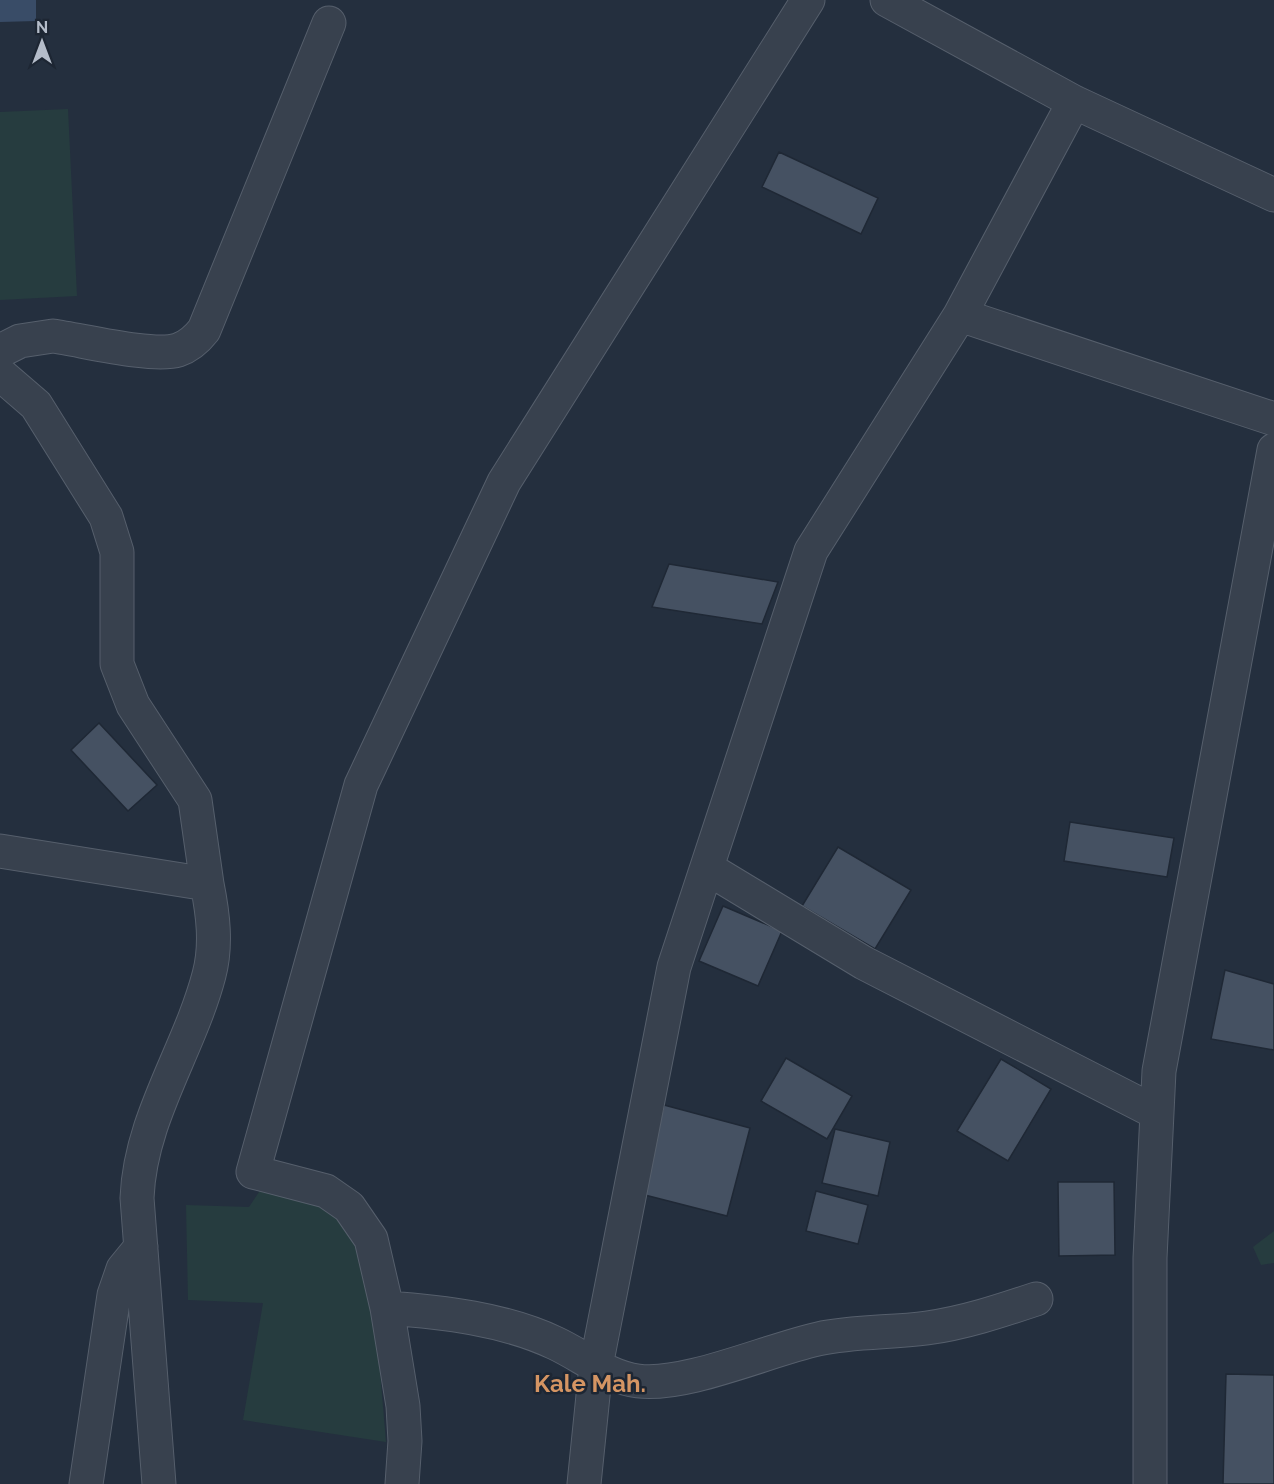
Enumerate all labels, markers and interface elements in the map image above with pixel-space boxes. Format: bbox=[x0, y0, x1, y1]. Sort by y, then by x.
north arrow bbox=[12, 12, 72, 72]
text: N bbox=[36, 18, 48, 37]
district label: Kale Mah. bbox=[534, 1369, 646, 1398]

